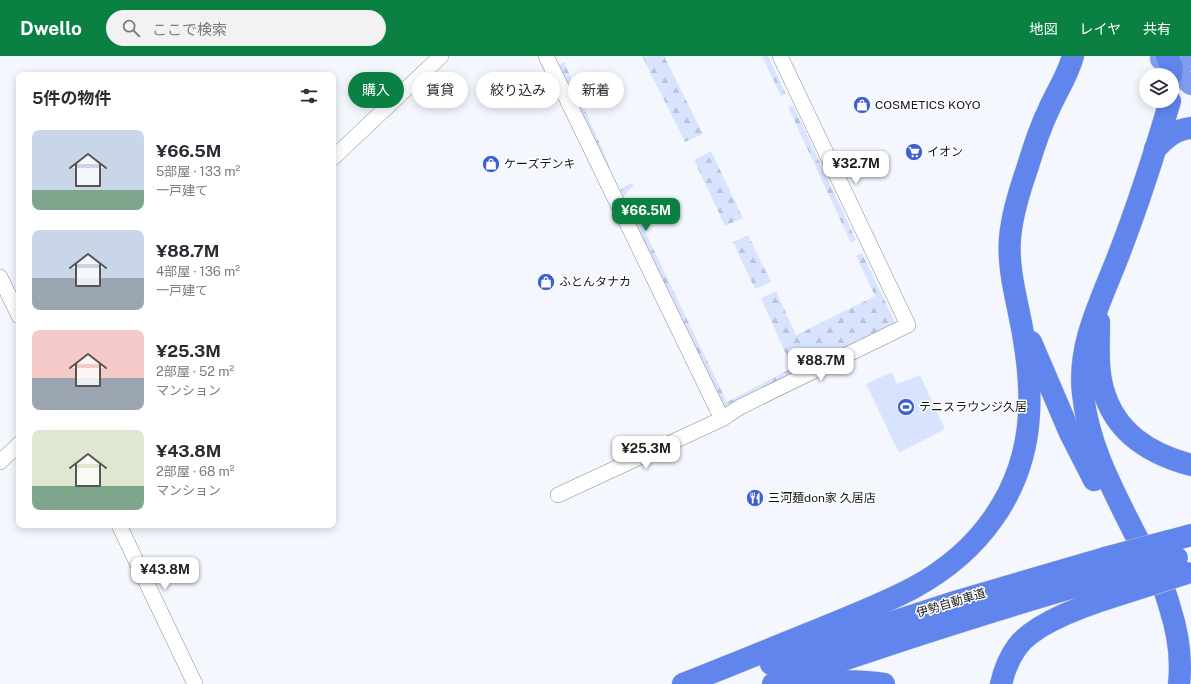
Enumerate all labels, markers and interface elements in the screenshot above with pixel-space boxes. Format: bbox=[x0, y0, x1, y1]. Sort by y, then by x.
search box bbox=[106, 10, 386, 46]
text: Dwello bbox=[20, 17, 82, 39]
icon: search bbox=[120, 17, 142, 39]
text: ここで検索 bbox=[152, 21, 227, 38]
text: 地図 bbox=[1029, 21, 1057, 37]
text: レイヤ bbox=[1079, 21, 1121, 37]
text: 共有 bbox=[1143, 21, 1171, 37]
map controls bbox=[1139, 68, 1179, 108]
button: layers bbox=[1139, 68, 1179, 108]
chip: 購入 bbox=[348, 72, 404, 108]
chip: 賃貸 bbox=[412, 72, 468, 108]
chip: 絞り込み bbox=[476, 72, 560, 108]
chip: 新着 bbox=[568, 72, 624, 108]
icon: filters bbox=[298, 85, 320, 107]
text: 5件の物件 bbox=[32, 88, 111, 108]
shop icon: COSMETICS KOYO bbox=[852, 95, 872, 115]
place label: COSMETICS KOYO bbox=[875, 98, 981, 112]
text: ¥66.5M bbox=[156, 141, 221, 161]
supermarket icon: イオン bbox=[904, 142, 924, 162]
place label: イオン bbox=[927, 145, 963, 159]
icon: home bbox=[64, 146, 112, 194]
pin: ¥32.7M bbox=[823, 151, 889, 185]
shop icon: ケーズデンキ bbox=[481, 154, 501, 174]
text: ¥32.7M bbox=[832, 156, 880, 171]
place label: ケーズデンキ bbox=[504, 157, 575, 171]
text: 5部屋 · 133 m² bbox=[156, 164, 240, 179]
text: 一戸建て bbox=[156, 183, 208, 198]
pin: ¥66.5M bbox=[613, 198, 679, 232]
text: ¥66.5M bbox=[621, 203, 671, 218]
text: ¥88.7M bbox=[156, 241, 219, 261]
icon: home bbox=[64, 246, 112, 294]
text: 4部屋 · 136 m² bbox=[156, 264, 240, 279]
shop icon: ふとんタナカ bbox=[536, 272, 556, 292]
place label: ふとんタナカ bbox=[559, 275, 631, 289]
text: 一戸建て bbox=[156, 283, 208, 298]
text: ¥25.3M bbox=[156, 341, 221, 361]
icon: home bbox=[64, 346, 112, 394]
pin: ¥88.7M bbox=[788, 348, 854, 382]
text: ¥88.7M bbox=[797, 353, 845, 368]
text: 2部屋 · 52 m² bbox=[156, 364, 234, 379]
text: マンション bbox=[156, 383, 221, 398]
sports icon: テニスラウンジ久居 bbox=[896, 397, 916, 417]
place label: テニスラウンジ久居 bbox=[919, 400, 1027, 414]
pin: ¥25.3M bbox=[613, 436, 679, 470]
text: ¥43.8M bbox=[156, 441, 221, 461]
text: ¥25.3M bbox=[621, 441, 671, 456]
icon: home bbox=[64, 446, 112, 494]
text: 2部屋 · 68 m² bbox=[156, 464, 235, 479]
text: マンション bbox=[156, 483, 221, 498]
restaurant icon: 三河麺don家 久居店 bbox=[745, 488, 765, 508]
place label: 三河麺don家 久居店 bbox=[768, 491, 876, 505]
pin: ¥43.8M bbox=[132, 557, 198, 591]
text: ¥43.8M bbox=[140, 562, 190, 577]
street label: 伊勢自動車道 bbox=[915, 586, 987, 620]

